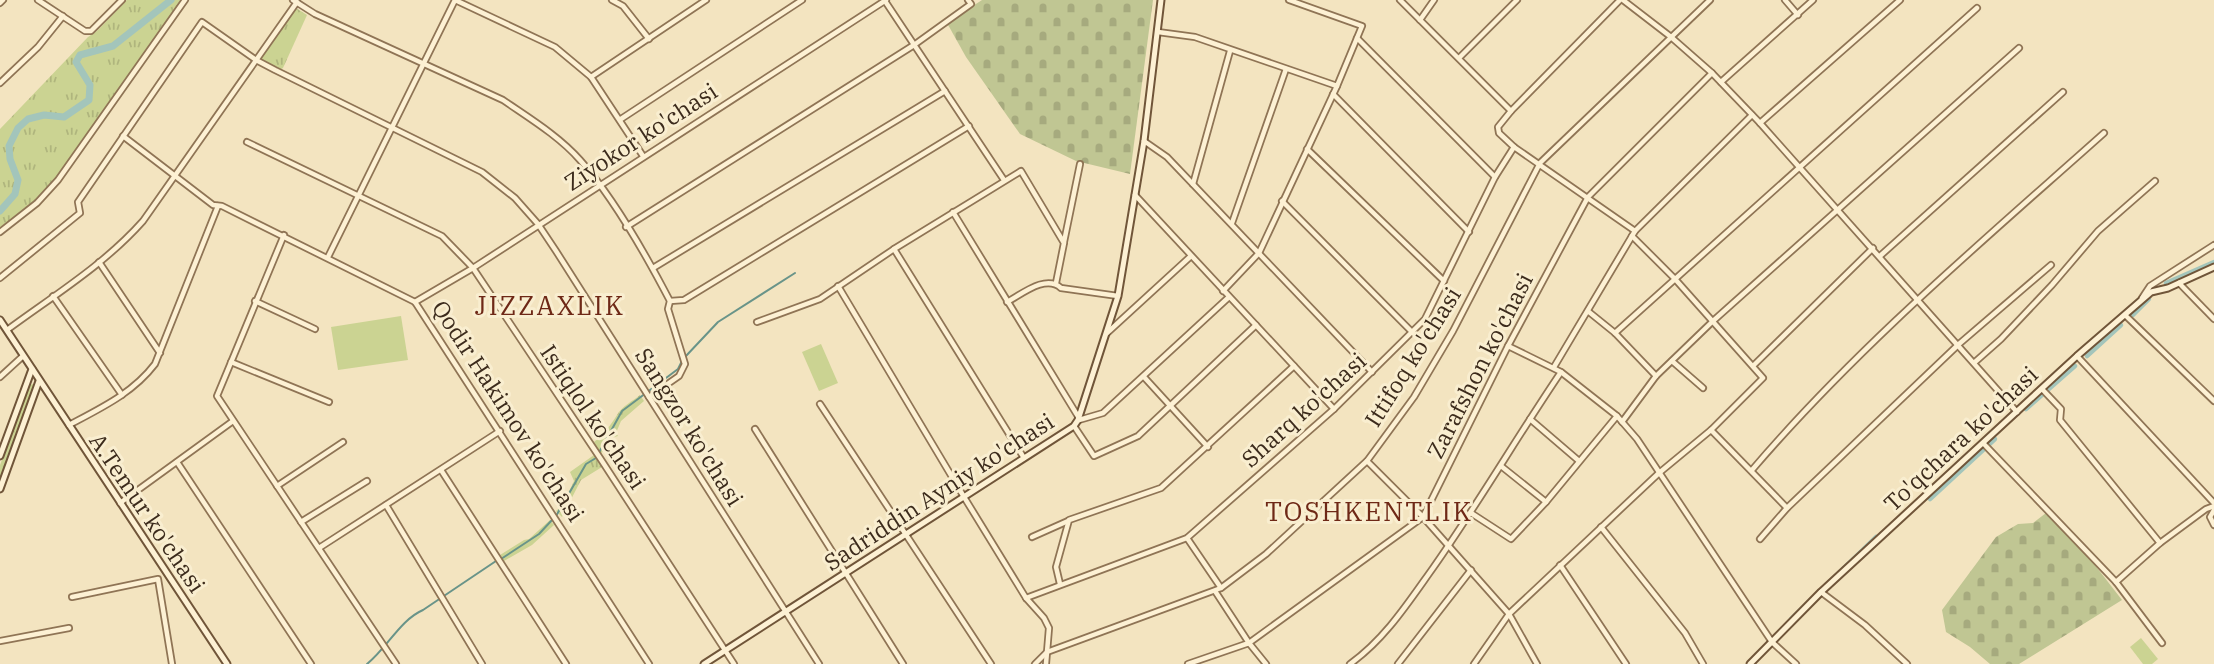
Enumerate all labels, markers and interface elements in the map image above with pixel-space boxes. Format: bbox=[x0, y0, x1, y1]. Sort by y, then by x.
street label: Ziyokor ko'chasi bbox=[558, 76, 723, 197]
street label: Zarafshon ko'chasi bbox=[1419, 268, 1539, 463]
street label: Ittifoq ko'chasi bbox=[1357, 281, 1467, 432]
district label: JIZZAXLIK bbox=[475, 288, 625, 322]
street label: Qodir Hakimov ko'chasi bbox=[426, 294, 592, 527]
street label: Istiqlol ko'chasi bbox=[534, 338, 653, 495]
street label: Sangzor ko'chasi bbox=[629, 342, 751, 511]
street label: Sharq ko'chasi bbox=[1235, 345, 1372, 473]
street label: To'qchara ko'chasi bbox=[1877, 359, 2044, 517]
street label: Sadriddin Ayniy ko'chasi bbox=[818, 406, 1059, 577]
street label: A.Temur ko'chasi bbox=[83, 427, 212, 598]
district label: TOSHKENTLIK bbox=[1265, 494, 1473, 528]

